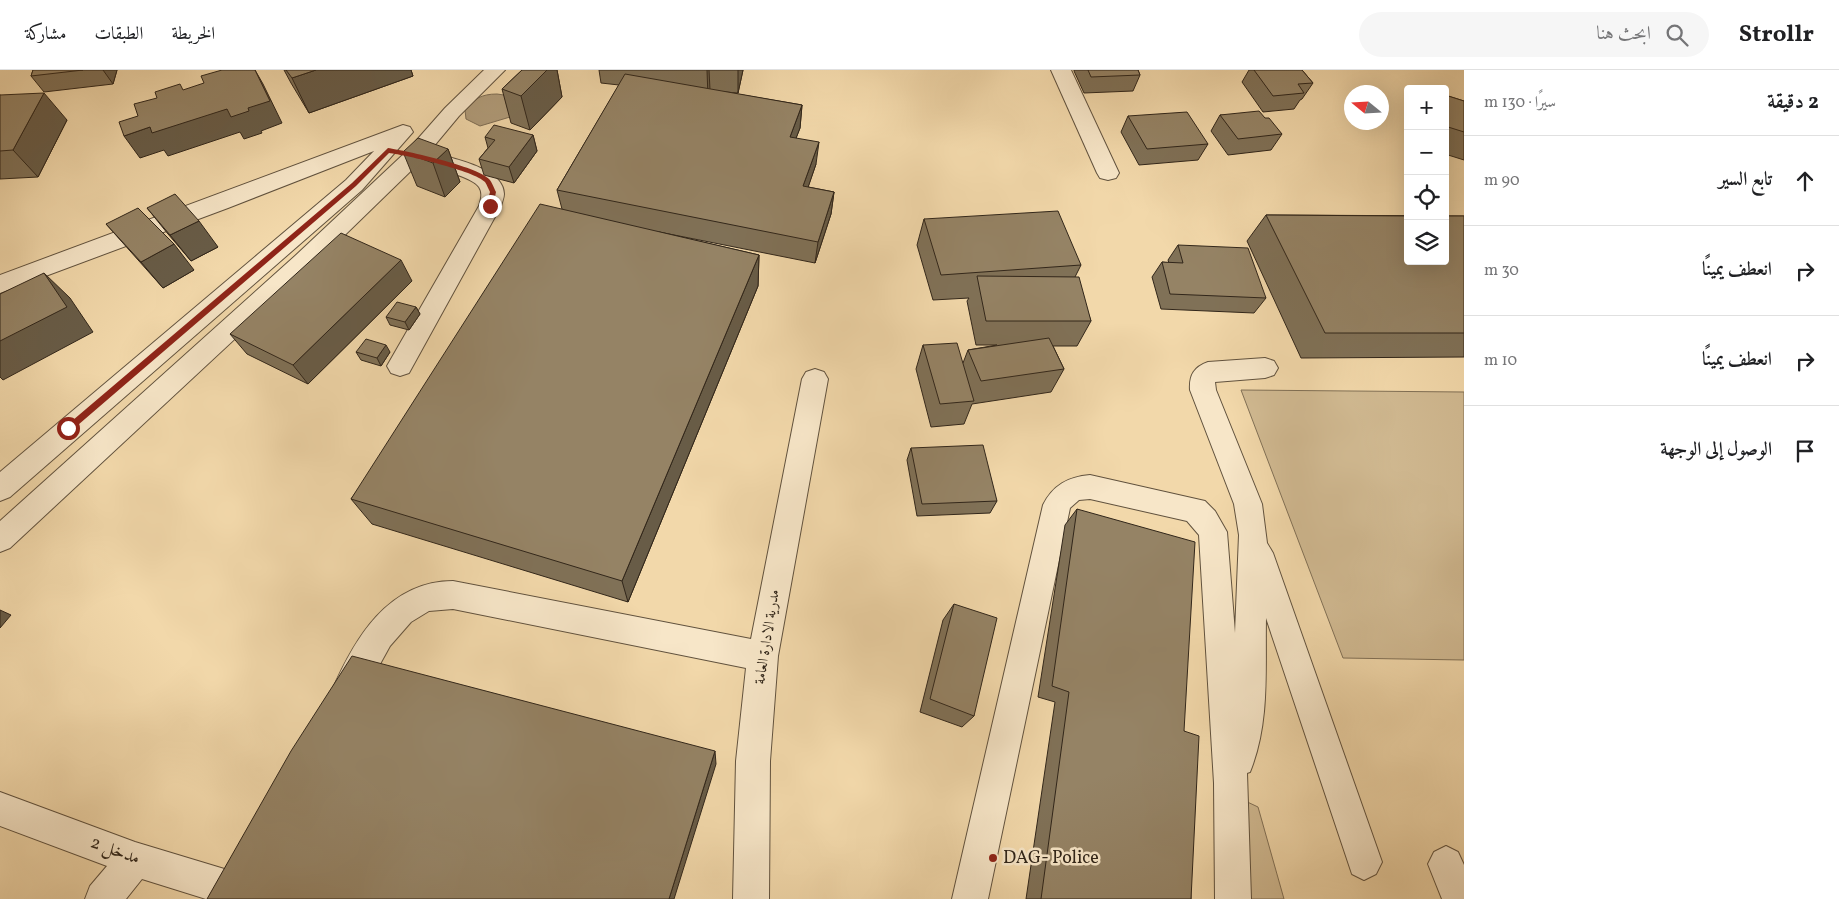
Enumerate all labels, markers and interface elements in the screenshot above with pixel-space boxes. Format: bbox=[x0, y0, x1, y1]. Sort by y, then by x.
search box bbox=[1359, 12, 1709, 57]
text: Strollr bbox=[1739, 18, 1814, 52]
text: ابحث هنا bbox=[1596, 21, 1651, 47]
icon: search bbox=[1663, 21, 1691, 49]
text: مشاركة bbox=[25, 22, 66, 47]
text: الطبقات bbox=[94, 22, 143, 47]
text: الخريطة bbox=[171, 22, 215, 47]
north arrow bbox=[1344, 85, 1389, 130]
map controls bbox=[1404, 85, 1449, 265]
button: + bbox=[1404, 85, 1449, 130]
text: 2 دقيقة bbox=[1767, 88, 1819, 117]
text: سيرًا · 130 m bbox=[1484, 92, 1556, 114]
button: − bbox=[1404, 130, 1449, 175]
text: تابع السير bbox=[1719, 167, 1772, 193]
icon: ahead bbox=[1791, 167, 1819, 195]
text: 90 m bbox=[1484, 170, 1520, 192]
button: locate bbox=[1404, 175, 1449, 220]
route end bbox=[479, 195, 502, 218]
button: layers bbox=[1404, 220, 1449, 265]
text: انعطف يمينًا bbox=[1702, 257, 1772, 283]
icon: right bbox=[1791, 257, 1819, 285]
text: 30 m bbox=[1484, 260, 1519, 282]
text: انعطف يمينًا bbox=[1702, 347, 1772, 373]
icon: right bbox=[1791, 347, 1819, 375]
text: 10 m bbox=[1484, 350, 1517, 372]
route start bbox=[57, 417, 80, 440]
text: الوصول إلى الوجهة bbox=[1660, 437, 1772, 463]
icon: arrive bbox=[1791, 437, 1819, 465]
street label: مدرية الادارة العامة bbox=[750, 588, 786, 686]
street label: مدخل 2 bbox=[87, 830, 143, 872]
place label: DAG- Police bbox=[1003, 846, 1099, 871]
marker: DAG- Police bbox=[987, 852, 999, 864]

